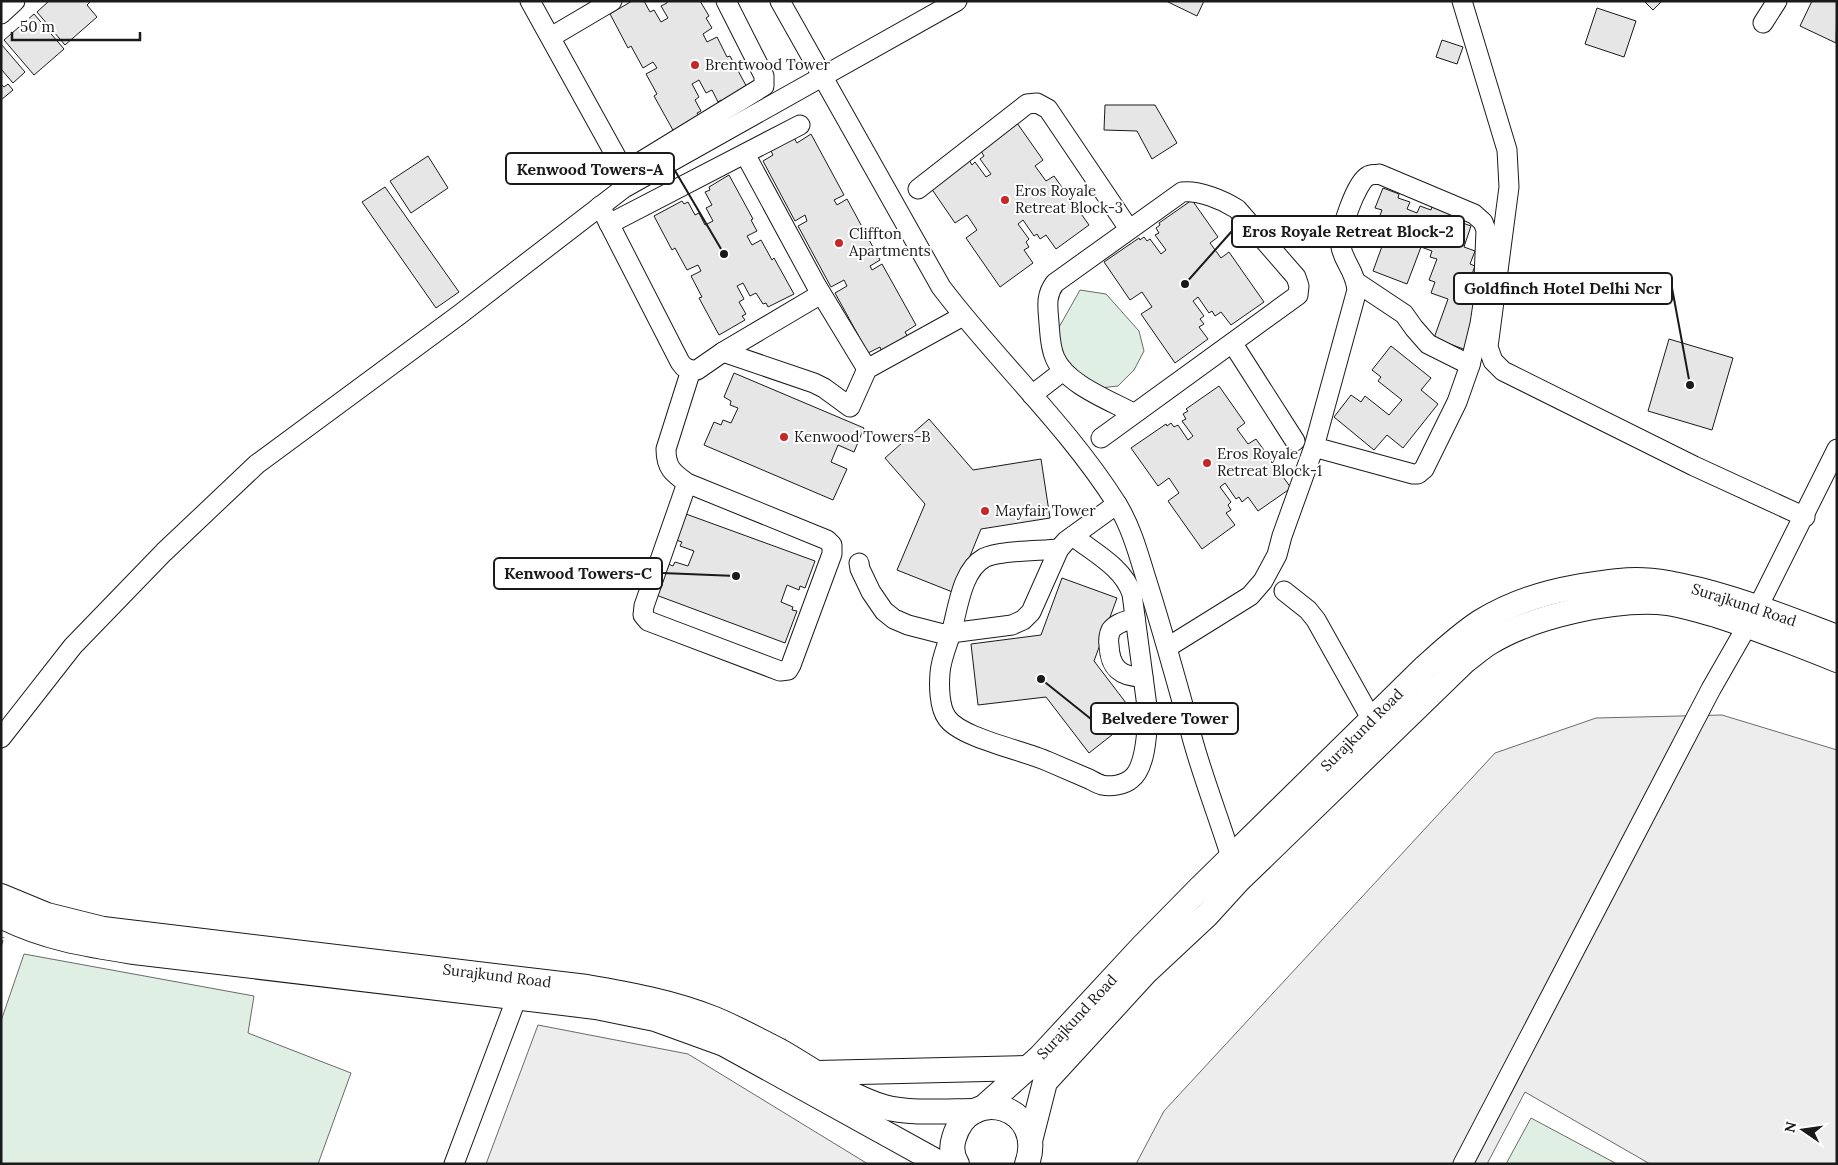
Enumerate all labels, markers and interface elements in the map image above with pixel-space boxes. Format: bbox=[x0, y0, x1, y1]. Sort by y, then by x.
scale bar bbox=[12, 10, 140, 42]
text: 50 m bbox=[20, 17, 55, 36]
place label: Brentwood Tower bbox=[705, 55, 831, 74]
marker: Brentwood Tower bbox=[689, 59, 701, 71]
callout: Kenwood Towers-A bbox=[506, 153, 674, 184]
text: Kenwood Towers-A bbox=[516, 159, 664, 179]
place label: Eros Royale Retreat Block-3 bbox=[1015, 181, 1123, 217]
marker: Eros Royale Retreat Block-3 bbox=[999, 194, 1011, 206]
callout: Eros Royale Retreat Block-2 bbox=[1232, 216, 1464, 247]
text: Eros Royale Retreat Block-2 bbox=[1242, 221, 1454, 241]
place label: Cliffton Apartments bbox=[848, 224, 931, 260]
marker: Cliffton Apartments bbox=[833, 237, 845, 249]
callout: Goldfinch Hotel Delhi Ncr bbox=[1454, 273, 1672, 304]
text: Goldfinch Hotel Delhi Ncr bbox=[1464, 278, 1662, 298]
place label: Kenwood Towers-B bbox=[794, 427, 931, 446]
marker: Kenwood Towers-B bbox=[778, 431, 790, 443]
place label: Eros Royale Retreat Block-1 bbox=[1217, 444, 1322, 480]
marker: Eros Royale Retreat Block-1 bbox=[1201, 457, 1213, 469]
place label: Mayfair Tower bbox=[995, 501, 1096, 520]
marker: Mayfair Tower bbox=[979, 505, 991, 517]
callout: Kenwood Towers-C bbox=[494, 558, 662, 589]
text: Kenwood Towers-C bbox=[504, 563, 652, 583]
street label: Surajkund Road bbox=[1689, 579, 1799, 630]
street label: Surajkund Road bbox=[1316, 684, 1407, 775]
callout: Belvedere Tower bbox=[1091, 703, 1238, 734]
text: Belvedere Tower bbox=[1101, 708, 1229, 728]
street label: Surajkund Road bbox=[442, 959, 552, 992]
street label: Surajkund Road bbox=[1032, 970, 1121, 1063]
north arrow bbox=[1778, 1105, 1828, 1155]
text: N bbox=[1780, 1120, 1800, 1134]

